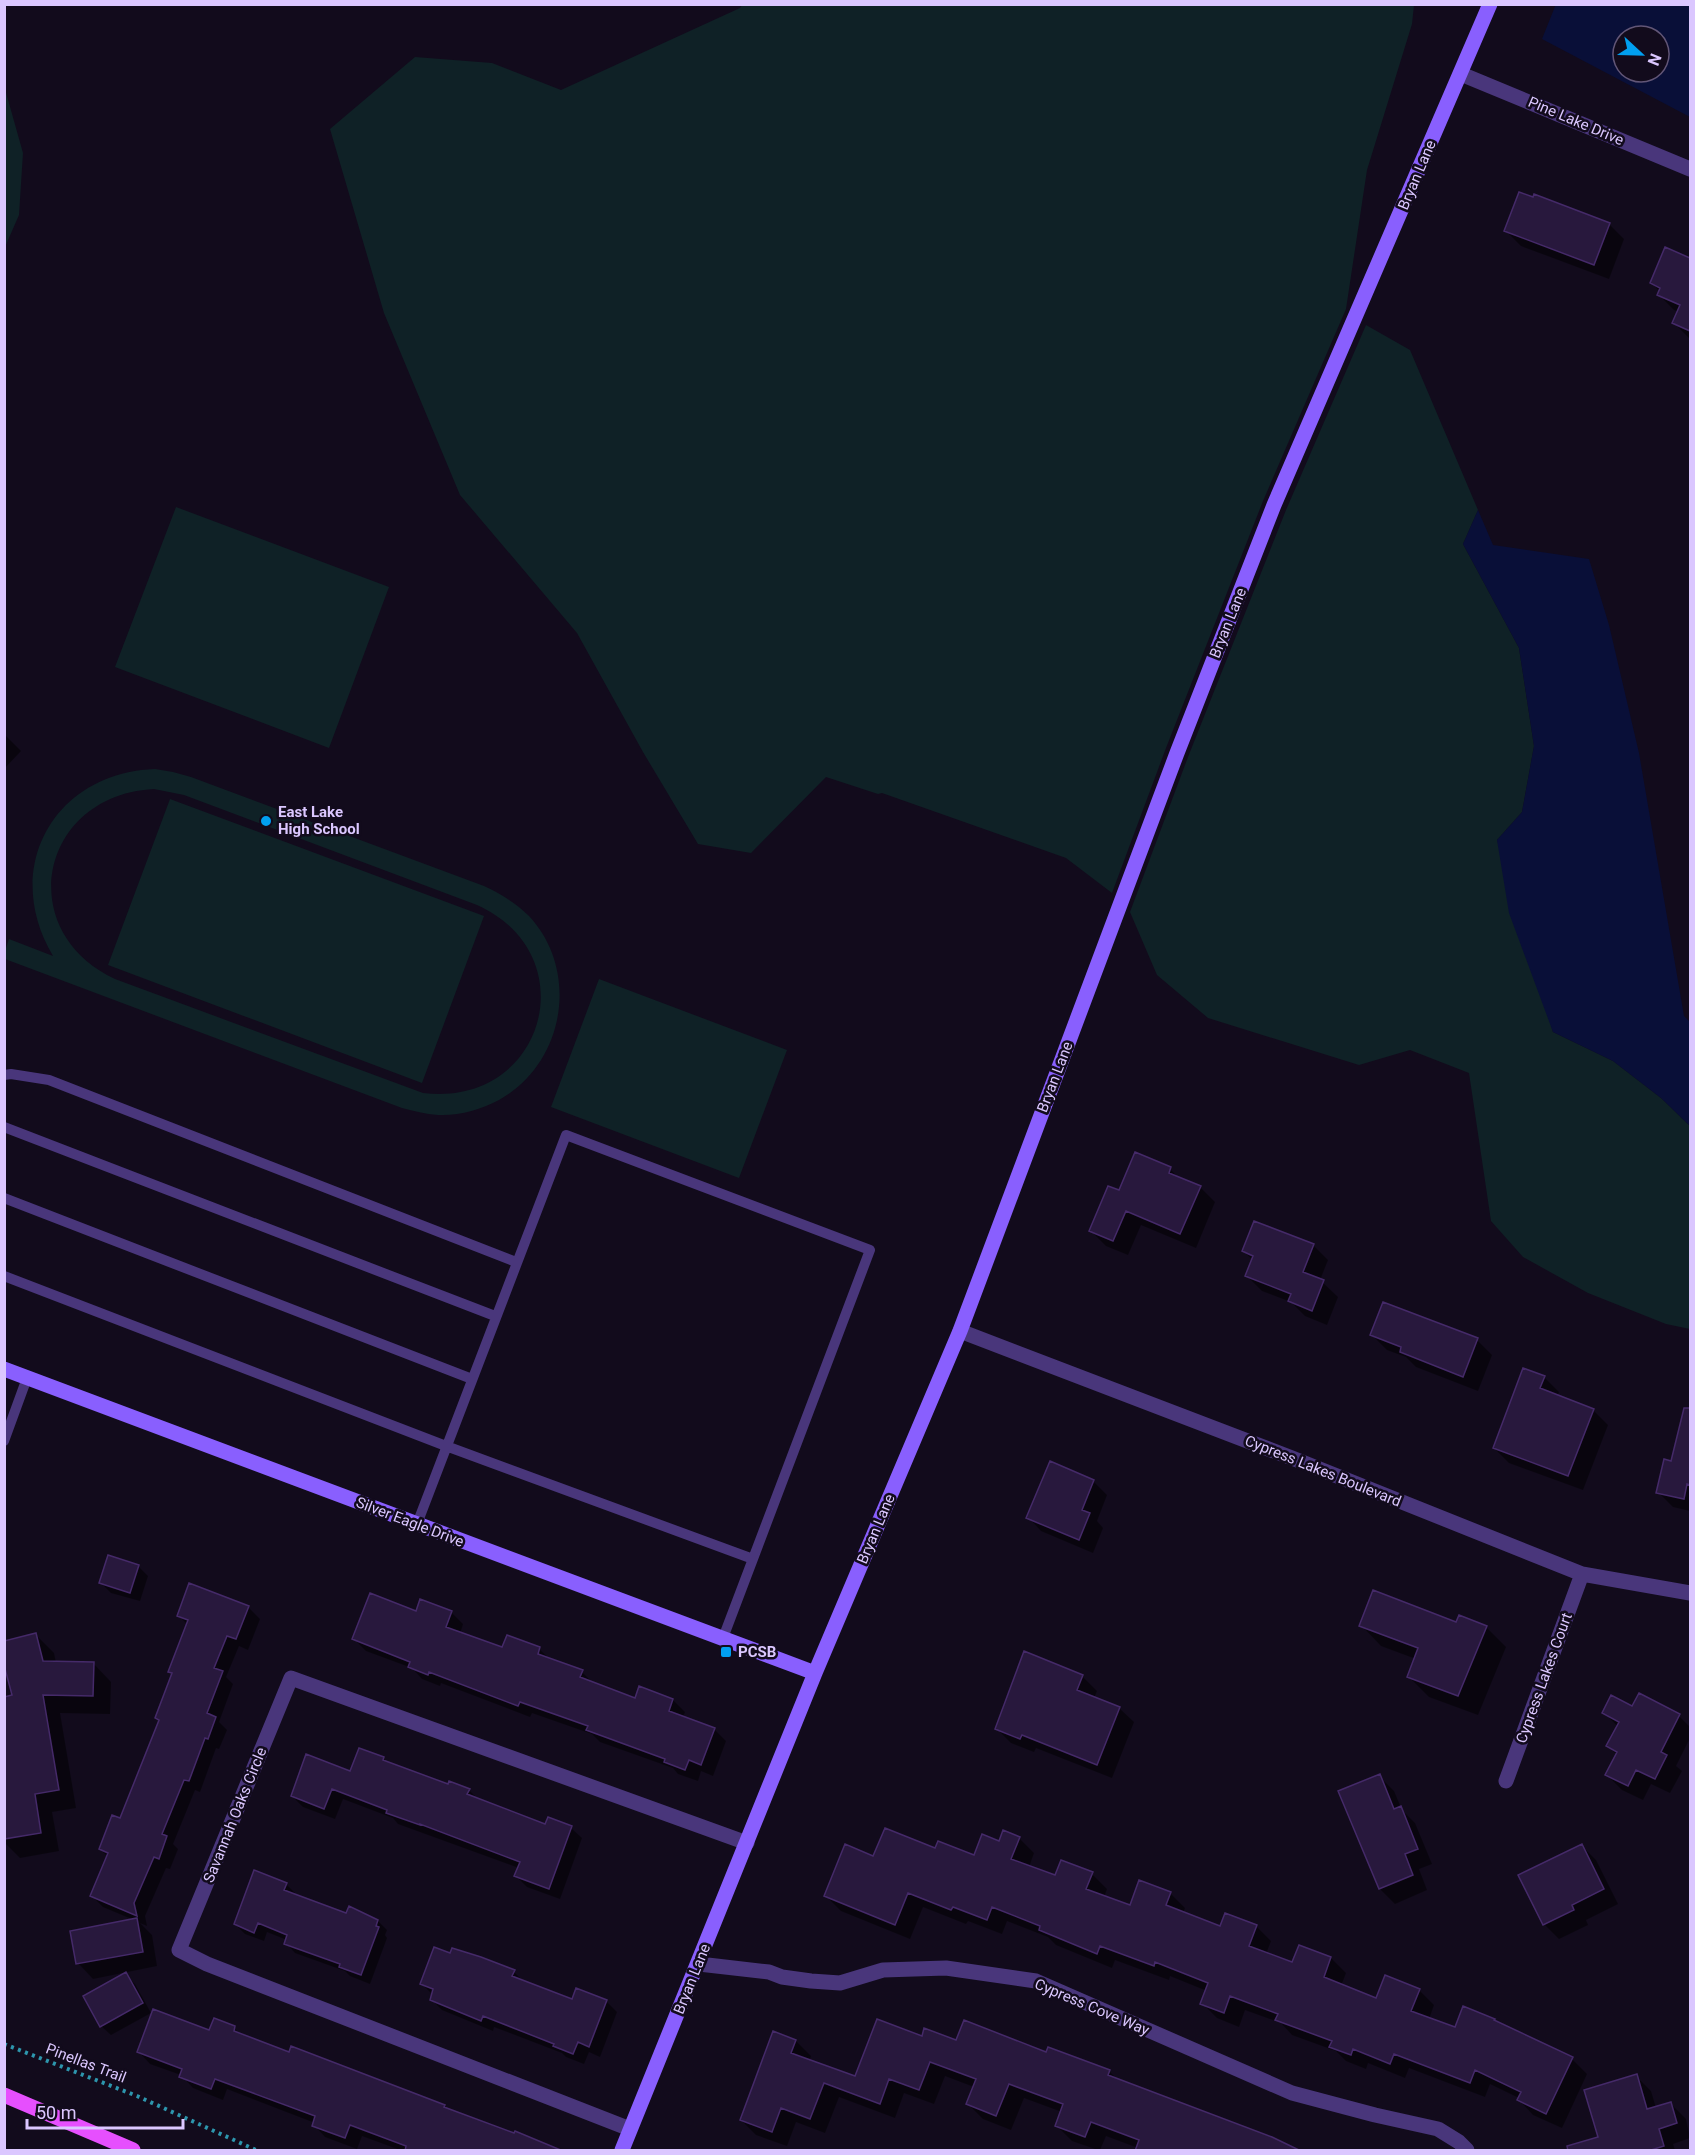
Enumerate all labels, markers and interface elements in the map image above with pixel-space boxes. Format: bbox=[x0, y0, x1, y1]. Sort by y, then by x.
north arrow bbox=[1611, 24, 1671, 84]
text: N bbox=[1644, 51, 1665, 68]
street label: Pine Lake Drive bbox=[1525, 93, 1627, 149]
street label: Bryan Lane bbox=[1394, 137, 1440, 213]
street label: Bryan Lane bbox=[1206, 585, 1250, 661]
place label: East Lake High School bbox=[278, 803, 360, 838]
marker: East Lake High School bbox=[259, 814, 273, 828]
street label: Bryan Lane bbox=[1033, 1039, 1077, 1115]
street label: Cypress Lakes Boulevard bbox=[1242, 1431, 1404, 1511]
street label: Bryan Lane bbox=[853, 1491, 899, 1567]
street label: Silver Eagle Drive bbox=[353, 1493, 467, 1551]
street label: Cypress Lakes Court bbox=[1512, 1610, 1576, 1746]
place label: PCSB bbox=[738, 1643, 776, 1661]
marker: PCSB bbox=[719, 1645, 733, 1659]
street label: Savannah Oaks Circle bbox=[200, 1745, 270, 1885]
street label: Bryan Lane bbox=[670, 1941, 714, 2017]
street label: Cypress Cove Way bbox=[1032, 1975, 1152, 2039]
street label: Pinellas Trail bbox=[43, 2039, 129, 2087]
scale bar bbox=[27, 2092, 183, 2130]
text: 50 m bbox=[36, 2102, 76, 2123]

